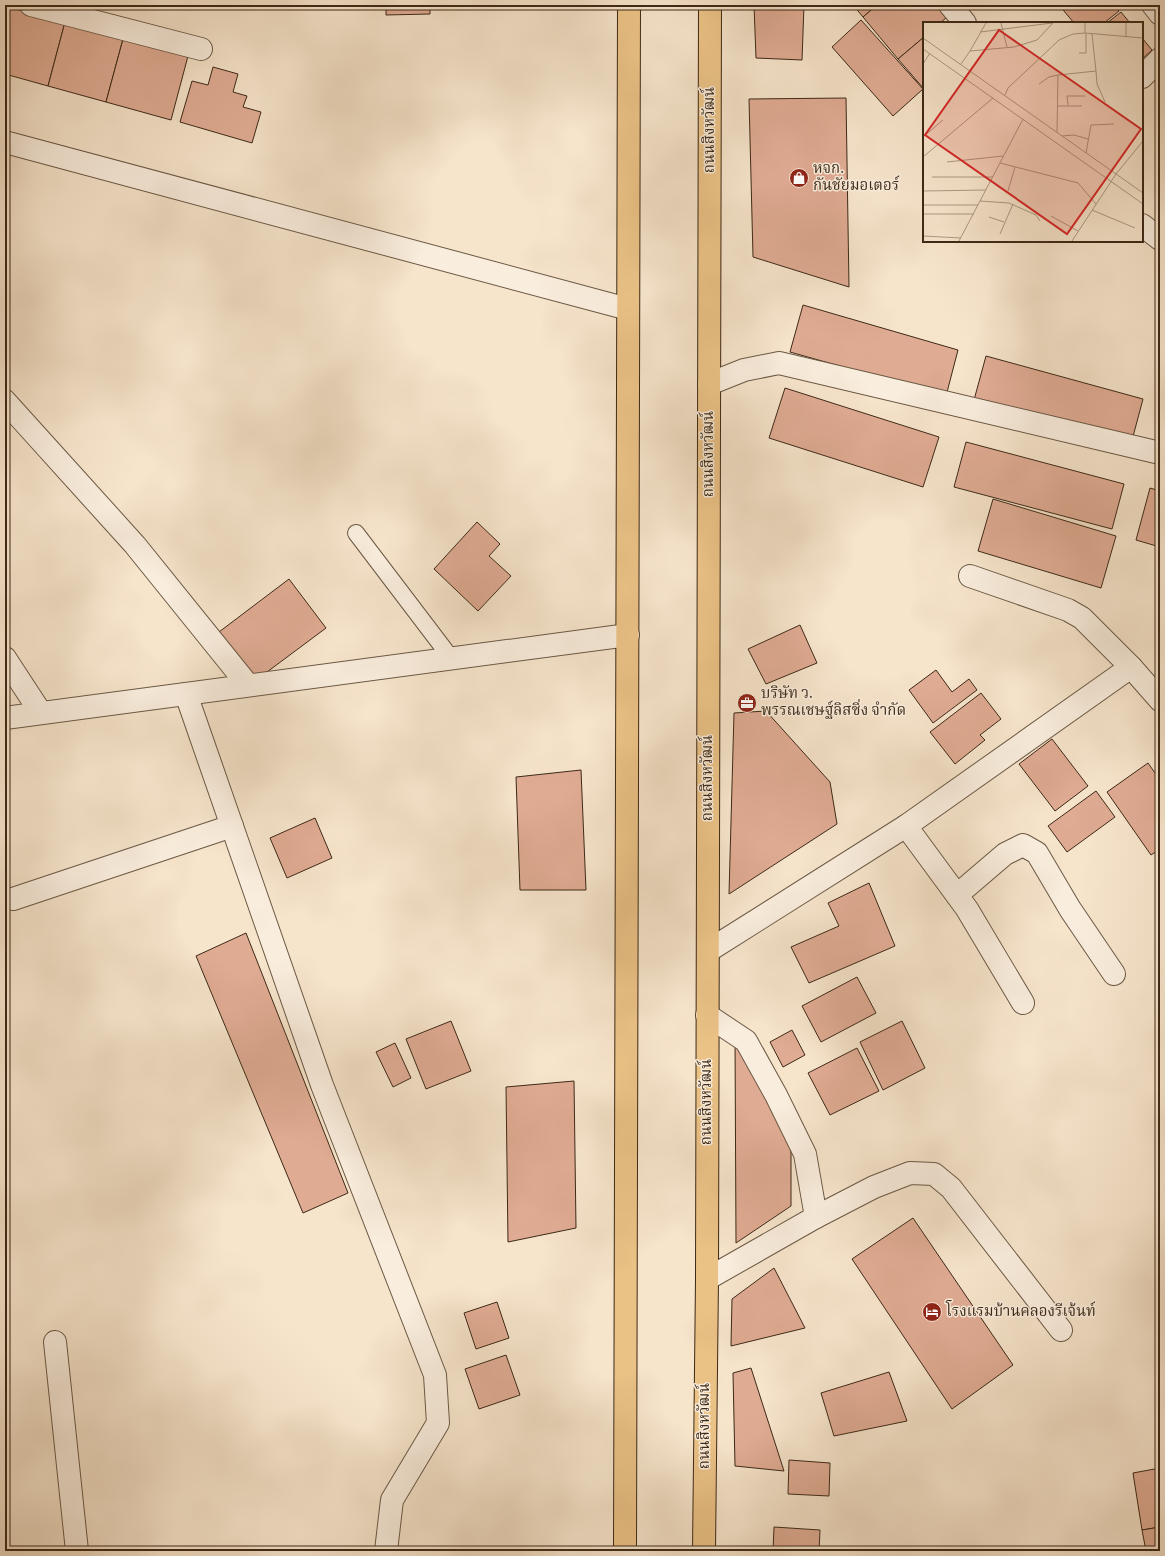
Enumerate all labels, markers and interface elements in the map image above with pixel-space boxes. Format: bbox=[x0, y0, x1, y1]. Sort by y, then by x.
inset map bbox=[923, 22, 1143, 242]
street label: ถนนสิงหวัฒน์ bbox=[699, 87, 721, 173]
place label: หจก. กันชัยมอเตอร์ bbox=[813, 159, 900, 197]
shop icon: หจก. กันชัยมอเตอร์ bbox=[788, 167, 810, 189]
street label: ถนนสิงหวัฒน์ bbox=[698, 411, 720, 497]
place label: บริษัท ว. พรรณเชษฐ์ลิสซิ่ง จำกัด bbox=[761, 684, 906, 722]
office icon: บริษัท ว. พรรณเชษฐ์ลิสซิ่ง จำกัด bbox=[736, 692, 758, 714]
street label: ถนนสิงหวัฒน์ bbox=[697, 735, 719, 821]
street label: ถนนสิงหวัฒน์ bbox=[696, 1059, 718, 1145]
place label: โรงแรมบ้านคลองรีเจ้นท์ bbox=[945, 1300, 1096, 1323]
hotel icon: โรงแรมบ้านคลองรีเจ้นท์ bbox=[921, 1301, 943, 1323]
street label: ถนนสิงหวัฒน์ bbox=[694, 1383, 716, 1469]

